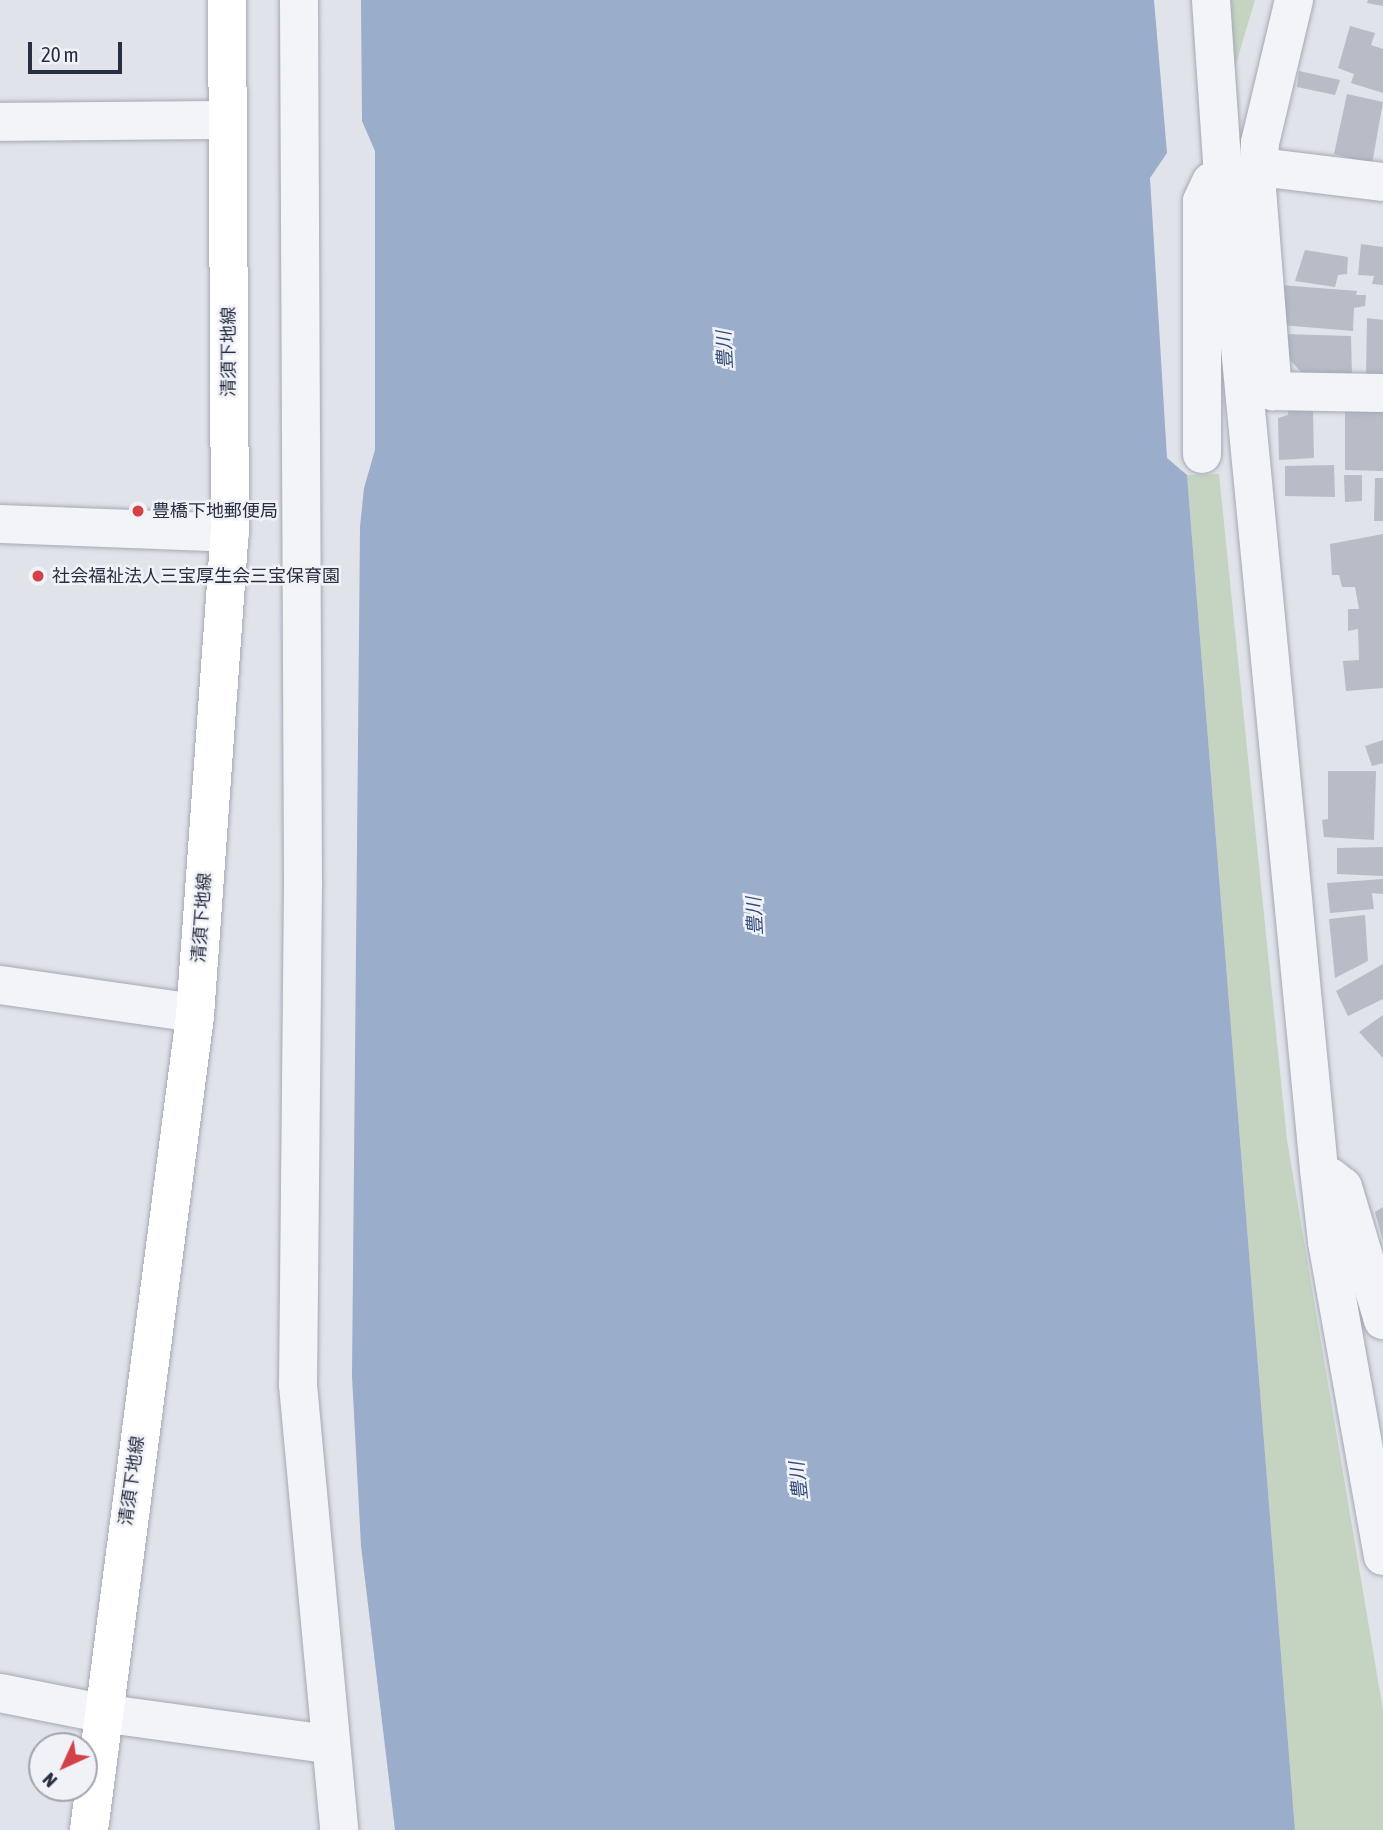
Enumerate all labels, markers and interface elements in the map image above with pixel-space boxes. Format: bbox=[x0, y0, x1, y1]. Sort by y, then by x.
scale bar bbox=[32, 28, 126, 72]
text: 20 m bbox=[41, 42, 79, 66]
street label: 清須下地線 bbox=[218, 307, 240, 397]
water label: 豊川 bbox=[713, 330, 737, 370]
place label: 豊橋下地郵便局 bbox=[152, 500, 278, 522]
marker: 豊橋下地郵便局 bbox=[130, 503, 146, 519]
place label: 社会福祉法人三宝厚生会三宝保育園 bbox=[52, 565, 340, 587]
marker: 社会福祉法人三宝厚生会三宝保育園 bbox=[30, 568, 46, 584]
street label: 清須下地線 bbox=[188, 872, 216, 964]
water label: 豊川 bbox=[743, 896, 767, 936]
street label: 清須下地線 bbox=[115, 1435, 149, 1527]
water label: 豊川 bbox=[786, 1461, 812, 1501]
north arrow bbox=[28, 1732, 98, 1802]
text: N bbox=[38, 1769, 61, 1792]

